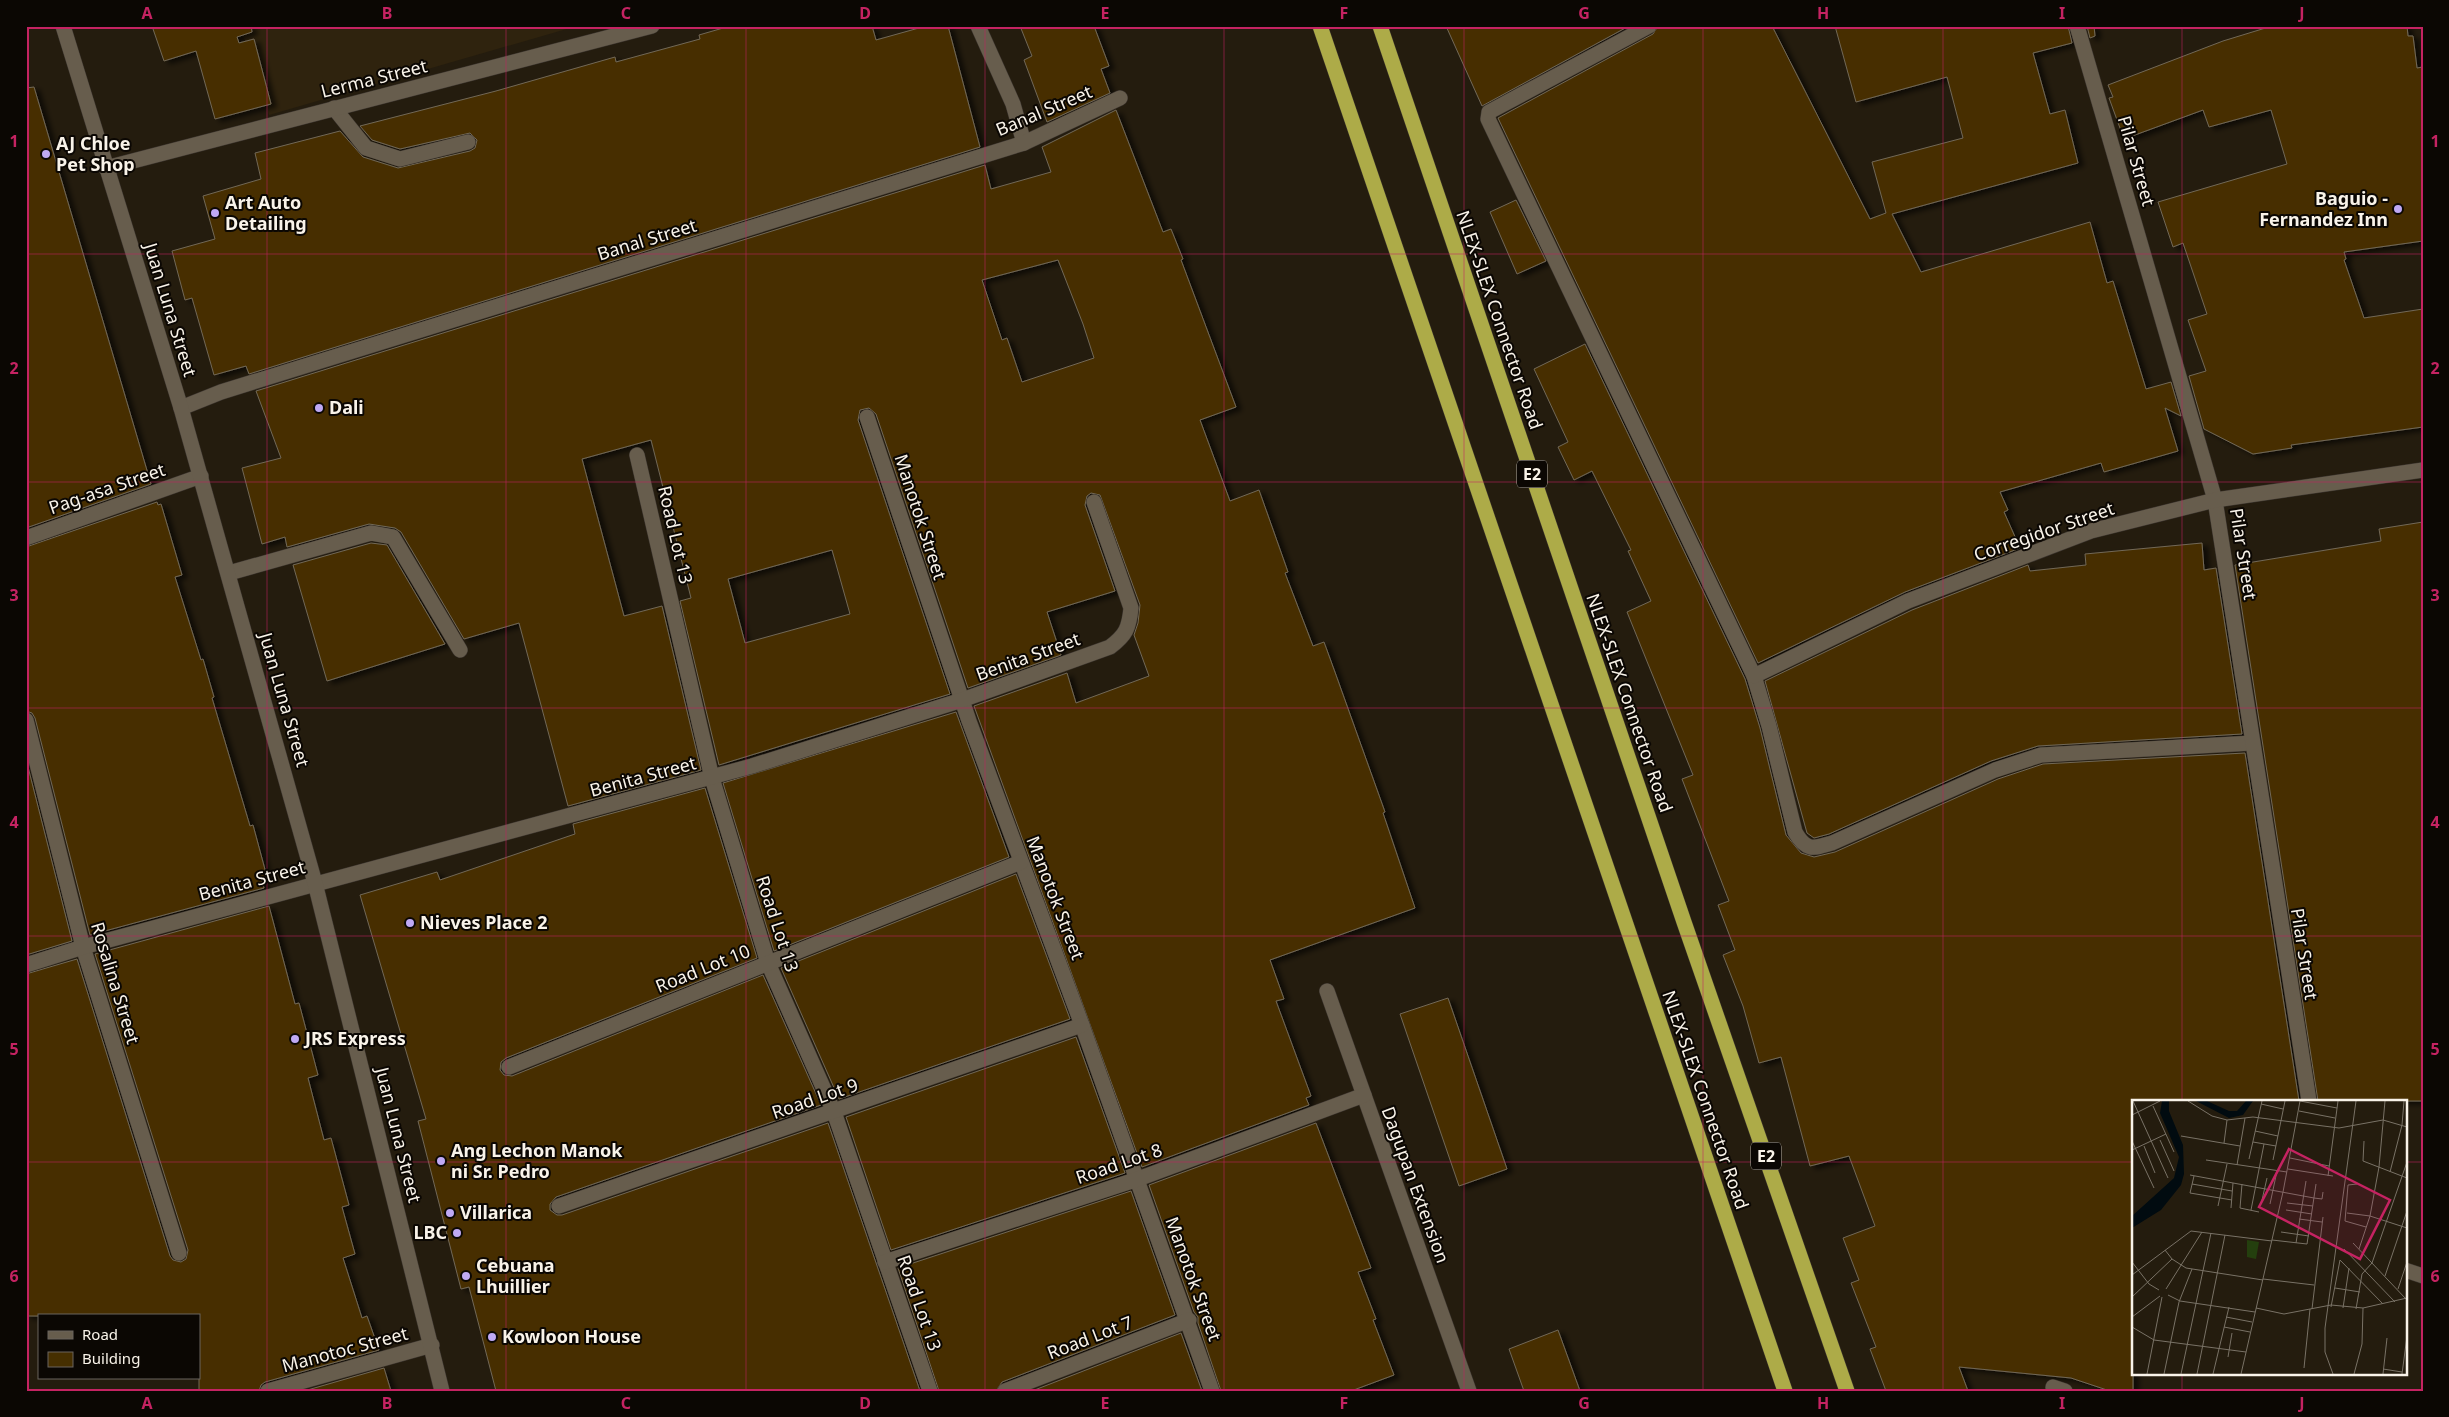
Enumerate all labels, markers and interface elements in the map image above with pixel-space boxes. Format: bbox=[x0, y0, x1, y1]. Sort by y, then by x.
text: A bbox=[141, 2, 153, 24]
text: B bbox=[382, 2, 392, 24]
text: C bbox=[621, 2, 631, 24]
text: D bbox=[859, 2, 871, 24]
text: E bbox=[1101, 2, 1110, 24]
text: F bbox=[1340, 2, 1348, 24]
text: G bbox=[1578, 2, 1590, 24]
text: H bbox=[1817, 2, 1829, 24]
text: I bbox=[2059, 2, 2065, 24]
text: J bbox=[2297, 2, 2305, 24]
street label: Lerma Street bbox=[318, 53, 430, 103]
street label: Banal Street bbox=[992, 79, 1096, 141]
street label: Pilar Street bbox=[2113, 113, 2161, 209]
text: 1 bbox=[9, 130, 19, 152]
text: 1 bbox=[2430, 130, 2440, 152]
place label: AJ Chloe Pet Shop bbox=[56, 131, 135, 176]
marker: AJ Chloe Pet Shop bbox=[40, 148, 52, 160]
place label: Baguio - Fernandez Inn bbox=[2259, 186, 2388, 231]
place label: Art Auto Detailing bbox=[225, 190, 307, 235]
marker: Baguio - Fernandez Inn bbox=[2392, 203, 2404, 215]
marker: Art Auto Detailing bbox=[209, 207, 221, 219]
street label: NLEX-SLEX Connector Road bbox=[1451, 207, 1549, 432]
street label: Banal Street bbox=[594, 212, 700, 266]
street label: Juan Luna Street bbox=[139, 238, 203, 380]
text: 2 bbox=[9, 357, 19, 379]
text: 2 bbox=[2430, 357, 2440, 379]
place label: Dali bbox=[329, 395, 364, 419]
marker: Dali bbox=[313, 402, 325, 414]
street label: Manotok Street bbox=[889, 451, 953, 583]
street label: Pag-asa Street bbox=[45, 457, 169, 519]
road number: E2 bbox=[1517, 460, 1547, 488]
street label: Road Lot 13 bbox=[653, 483, 699, 586]
street label: Corregidor Street bbox=[1970, 496, 2118, 566]
street label: Pilar Street bbox=[2225, 506, 2263, 602]
text: 3 bbox=[9, 584, 19, 606]
text: 3 bbox=[2430, 584, 2440, 606]
street label: NLEX-SLEX Connector Road bbox=[1581, 590, 1679, 815]
street label: Benita Street bbox=[972, 626, 1084, 686]
street label: Juan Luna Street bbox=[254, 628, 316, 770]
street label: Benita Street bbox=[587, 750, 699, 802]
text: 4 bbox=[9, 811, 19, 833]
text: 4 bbox=[2430, 811, 2440, 833]
street label: Manotok Street bbox=[1021, 832, 1091, 963]
street label: Benita Street bbox=[196, 854, 308, 906]
street label: Road Lot 13 bbox=[751, 872, 805, 975]
street label: Pilar Street bbox=[2286, 906, 2324, 1002]
place label: Nieves Place 2 bbox=[420, 910, 547, 934]
marker: Nieves Place 2 bbox=[404, 917, 416, 929]
street label: Rosalina Street bbox=[86, 919, 146, 1047]
street label: Road Lot 10 bbox=[652, 938, 753, 998]
street label: NLEX-SLEX Connector Road bbox=[1657, 987, 1755, 1212]
place label: JRS Express bbox=[303, 1026, 406, 1050]
marker: JRS Express bbox=[289, 1033, 301, 1045]
text: 5 bbox=[9, 1038, 19, 1060]
text: 5 bbox=[2430, 1038, 2440, 1060]
street label: Juan Luna Street bbox=[370, 1063, 428, 1205]
street label: Road Lot 9 bbox=[768, 1072, 861, 1124]
inset map bbox=[2132, 1100, 2406, 1374]
street label: Dagupan Extension bbox=[1376, 1103, 1455, 1266]
street label: Road Lot 8 bbox=[1072, 1137, 1165, 1189]
place label: Ang Lechon Manok ni Sr. Pedro bbox=[451, 1138, 623, 1183]
road number: E2 bbox=[1751, 1142, 1781, 1170]
marker: Ang Lechon Manok ni Sr. Pedro bbox=[435, 1155, 447, 1167]
place label: Villarica bbox=[460, 1200, 532, 1224]
marker: Villarica bbox=[444, 1207, 456, 1219]
street label: Manotok Street bbox=[1160, 1213, 1228, 1344]
place label: LBC bbox=[413, 1220, 447, 1244]
marker: LBC bbox=[451, 1227, 463, 1239]
street label: Road Lot 13 bbox=[892, 1251, 948, 1354]
place label: Cebuana Lhuillier bbox=[476, 1253, 555, 1298]
text: 6 bbox=[9, 1265, 19, 1287]
text: 6 bbox=[2430, 1265, 2440, 1287]
marker: Cebuana Lhuillier bbox=[460, 1270, 472, 1282]
street label: Road Lot 7 bbox=[1043, 1310, 1136, 1364]
legend bbox=[38, 1314, 200, 1380]
street label: Manotoc Street bbox=[279, 1321, 411, 1377]
text: Road bbox=[82, 1324, 118, 1344]
place label: Kowloon House bbox=[502, 1324, 641, 1348]
marker: Kowloon House bbox=[486, 1331, 498, 1343]
text: Building bbox=[82, 1348, 140, 1368]
text: A bbox=[141, 1392, 153, 1414]
text: B bbox=[382, 1392, 392, 1414]
text: C bbox=[621, 1392, 631, 1414]
text: D bbox=[859, 1392, 871, 1414]
text: E bbox=[1101, 1392, 1110, 1414]
text: F bbox=[1340, 1392, 1348, 1414]
text: G bbox=[1578, 1392, 1590, 1414]
text: H bbox=[1817, 1392, 1829, 1414]
text: I bbox=[2059, 1392, 2065, 1414]
text: J bbox=[2297, 1392, 2305, 1414]

